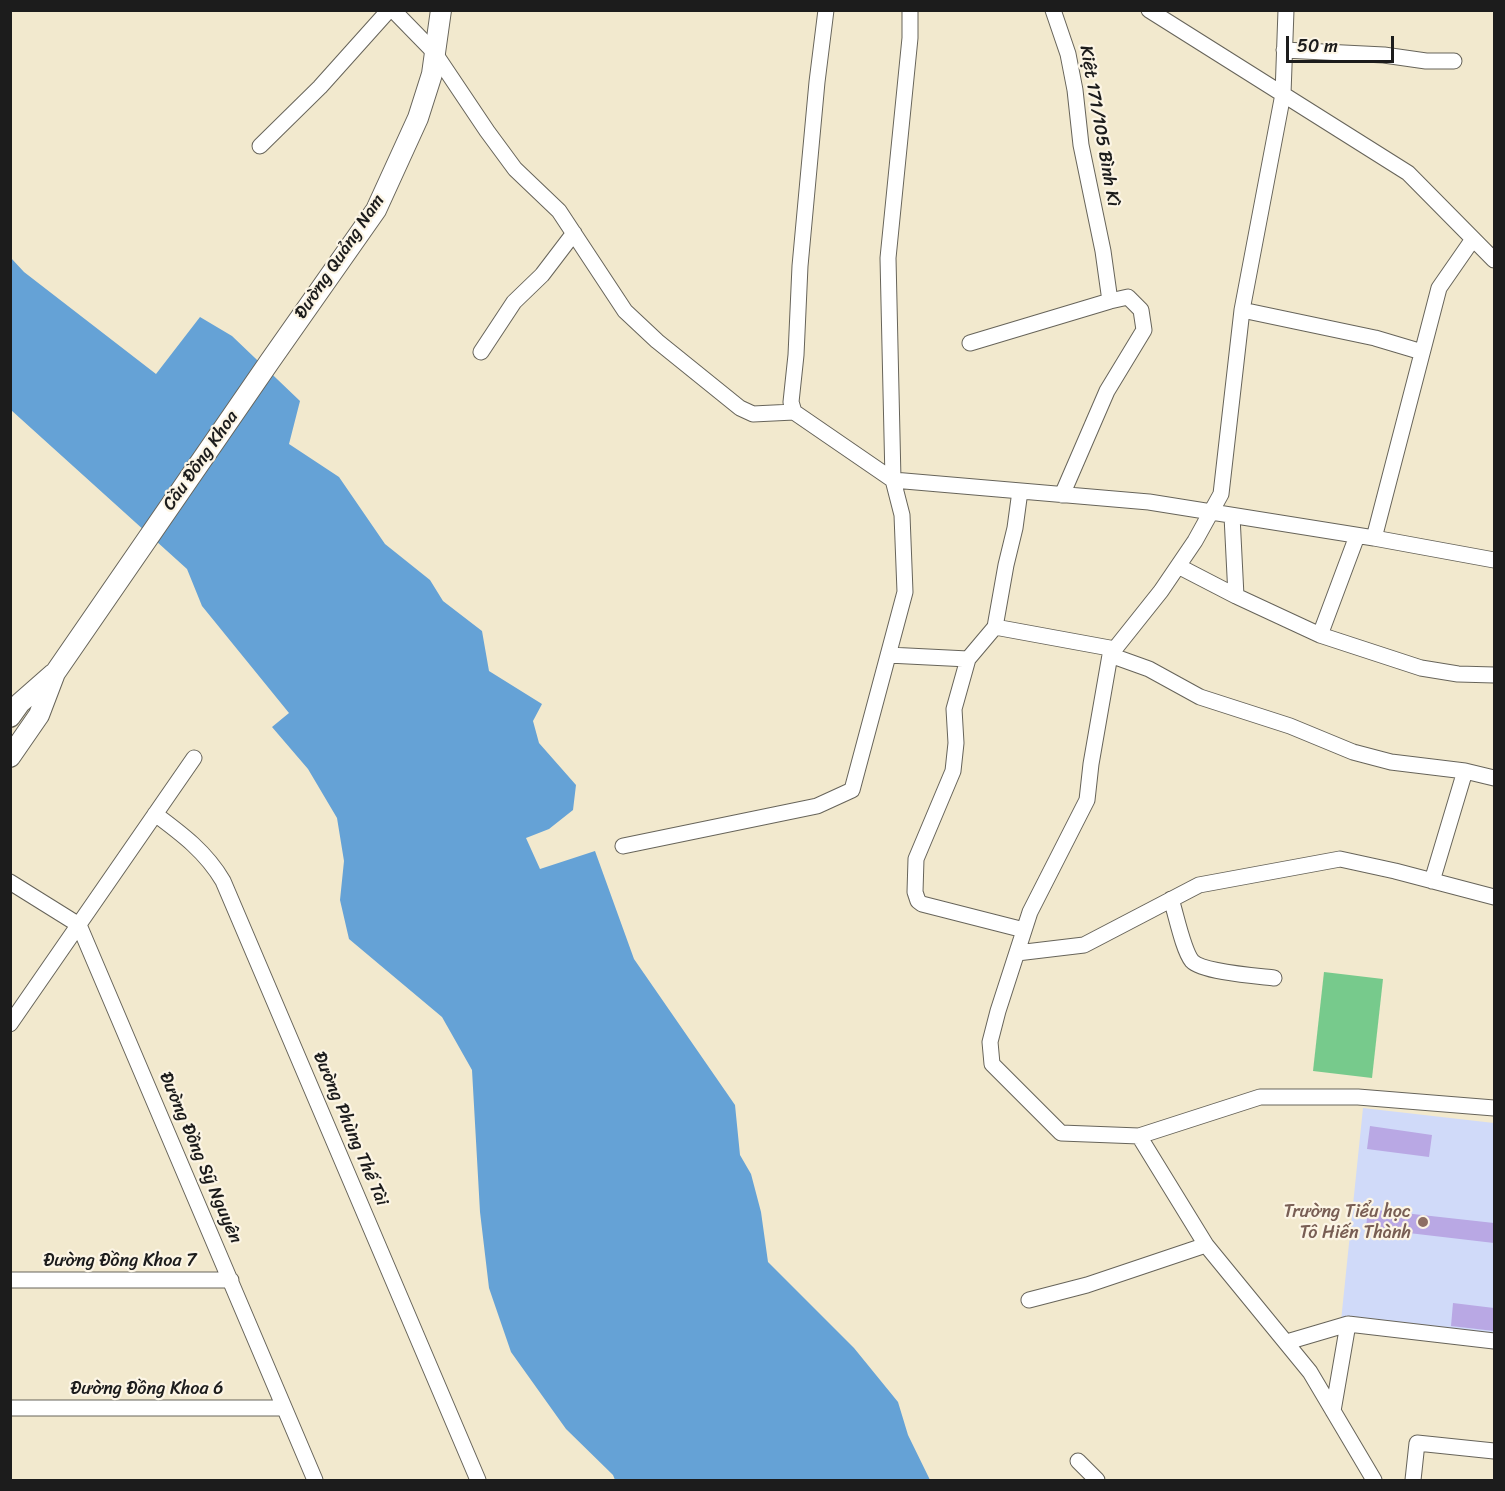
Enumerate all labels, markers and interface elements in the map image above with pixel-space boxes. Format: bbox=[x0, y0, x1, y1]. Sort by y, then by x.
scale bar bbox=[1289, 24, 1397, 62]
text: 50 m bbox=[1297, 30, 1338, 62]
street label: Kiệt 171/105 Bình Kì bbox=[1074, 44, 1124, 208]
street label: Đường Quảng Nam bbox=[290, 191, 390, 323]
street label: Cầu Đồng Khoa bbox=[159, 407, 243, 515]
street label: Đường Phùng Thế Tài bbox=[308, 1049, 392, 1209]
street label: Đường Đồng Sỹ Nguyên bbox=[154, 1069, 246, 1247]
place label: Trường Tiểu học Tô Hiến Thành bbox=[1284, 1201, 1411, 1244]
marker: Trường Tiểu học Tô Hiến Thành bbox=[1416, 1215, 1430, 1229]
street label: Đường Đồng Khoa 7 bbox=[44, 1250, 196, 1272]
street label: Đường Đồng Khoa 6 bbox=[71, 1378, 223, 1400]

